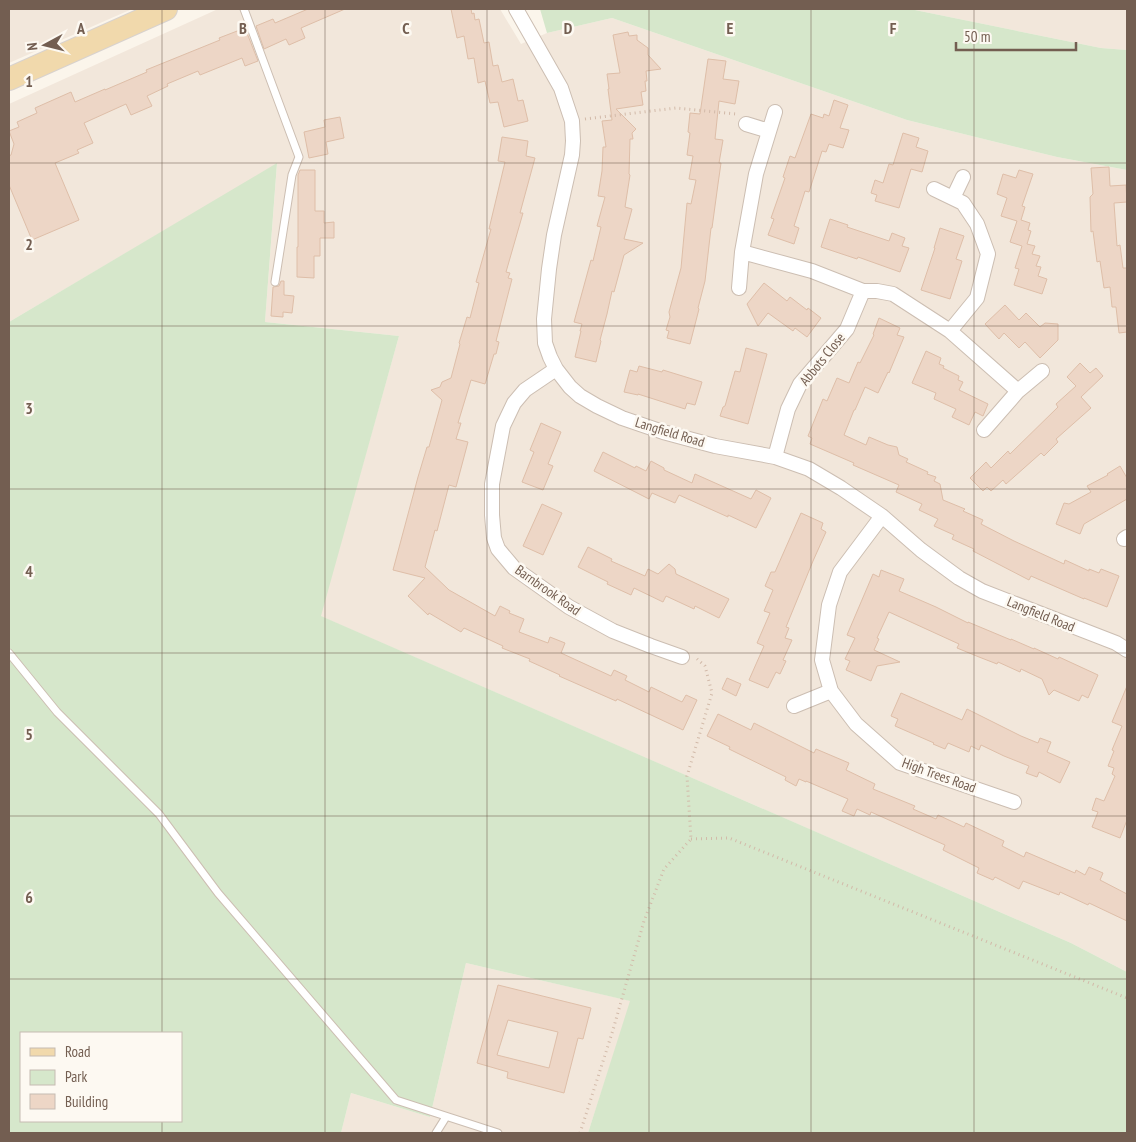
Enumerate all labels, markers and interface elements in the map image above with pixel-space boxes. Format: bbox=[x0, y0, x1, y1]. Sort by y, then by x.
text: A bbox=[76, 18, 86, 38]
text: B bbox=[239, 18, 247, 38]
text: C bbox=[402, 18, 410, 38]
text: D bbox=[564, 18, 573, 38]
text: E bbox=[727, 18, 734, 38]
text: F bbox=[890, 18, 897, 38]
north arrow bbox=[20, 20, 70, 70]
scale bar bbox=[956, 20, 1076, 52]
text: 50 m bbox=[964, 27, 990, 46]
text: N bbox=[23, 42, 41, 51]
text: 1 bbox=[25, 71, 33, 91]
text: 2 bbox=[25, 234, 33, 254]
street label: Abbots Close bbox=[795, 329, 849, 389]
text: 3 bbox=[25, 398, 33, 418]
street label: Langfield Road bbox=[633, 413, 707, 451]
text: 4 bbox=[25, 561, 33, 581]
street label: Barnbrook Road bbox=[512, 561, 584, 619]
street label: Langfield Road bbox=[1004, 592, 1078, 636]
text: 5 bbox=[25, 724, 33, 744]
street label: High Trees Road bbox=[900, 753, 978, 797]
text: 6 bbox=[25, 887, 33, 907]
legend bbox=[20, 1032, 182, 1122]
text: Road bbox=[65, 1042, 91, 1061]
text: Park bbox=[65, 1067, 87, 1086]
text: Building bbox=[65, 1092, 108, 1111]

